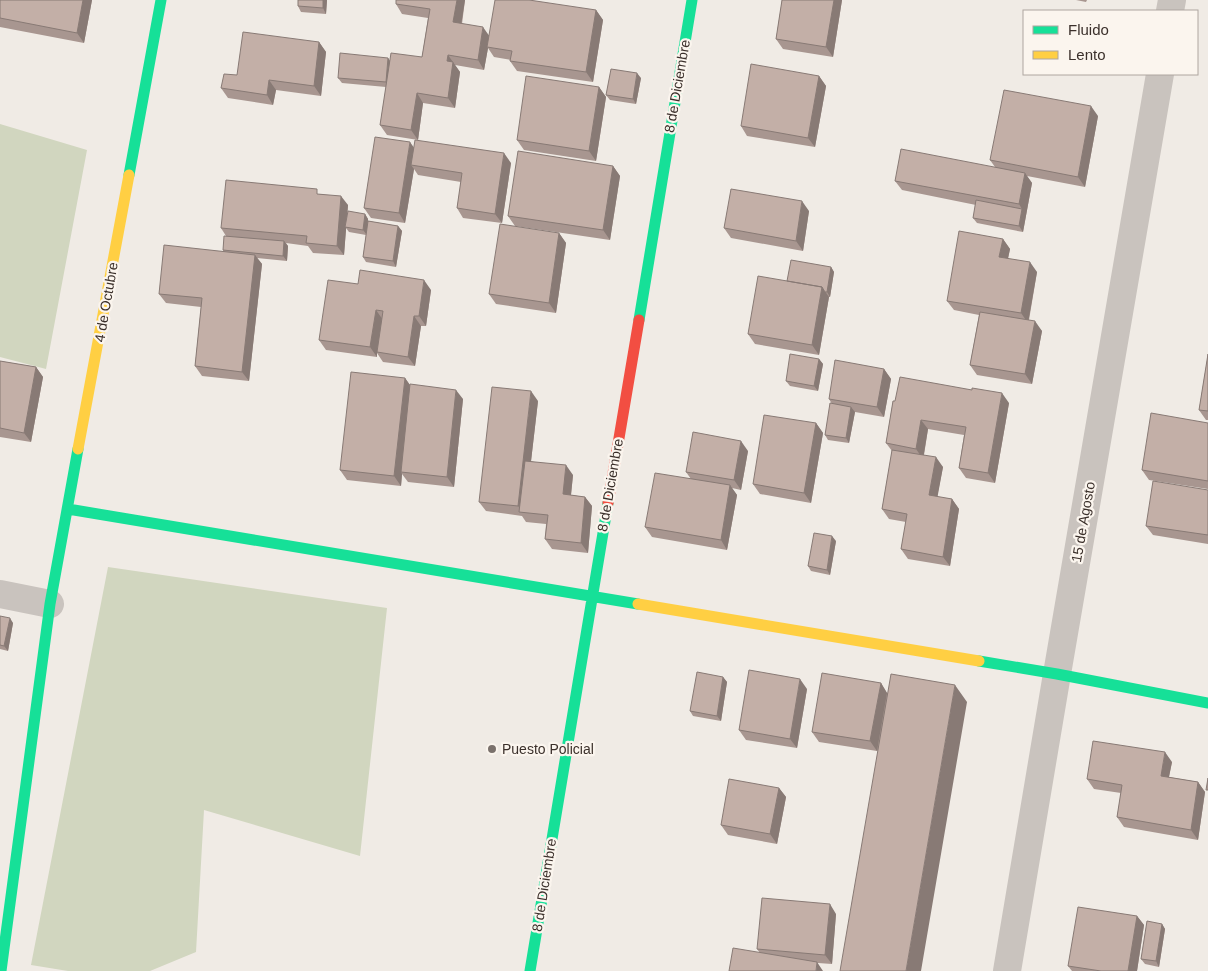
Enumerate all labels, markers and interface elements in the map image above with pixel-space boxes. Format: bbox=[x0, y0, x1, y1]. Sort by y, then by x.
legend bbox=[1023, 10, 1198, 75]
text: Fluido bbox=[1068, 21, 1109, 38]
street label: 8 de Diciembre bbox=[661, 38, 693, 134]
text: Lento bbox=[1068, 46, 1106, 63]
street label: 4 de Octubre bbox=[91, 261, 121, 343]
street label: 8 de Diciembre bbox=[594, 437, 626, 533]
street label: 15 de Agosto bbox=[1068, 480, 1098, 564]
place label: Puesto Policial bbox=[502, 741, 594, 757]
marker: Puesto Policial bbox=[486, 743, 498, 755]
street label: 8 de Diciembre bbox=[529, 837, 559, 933]

